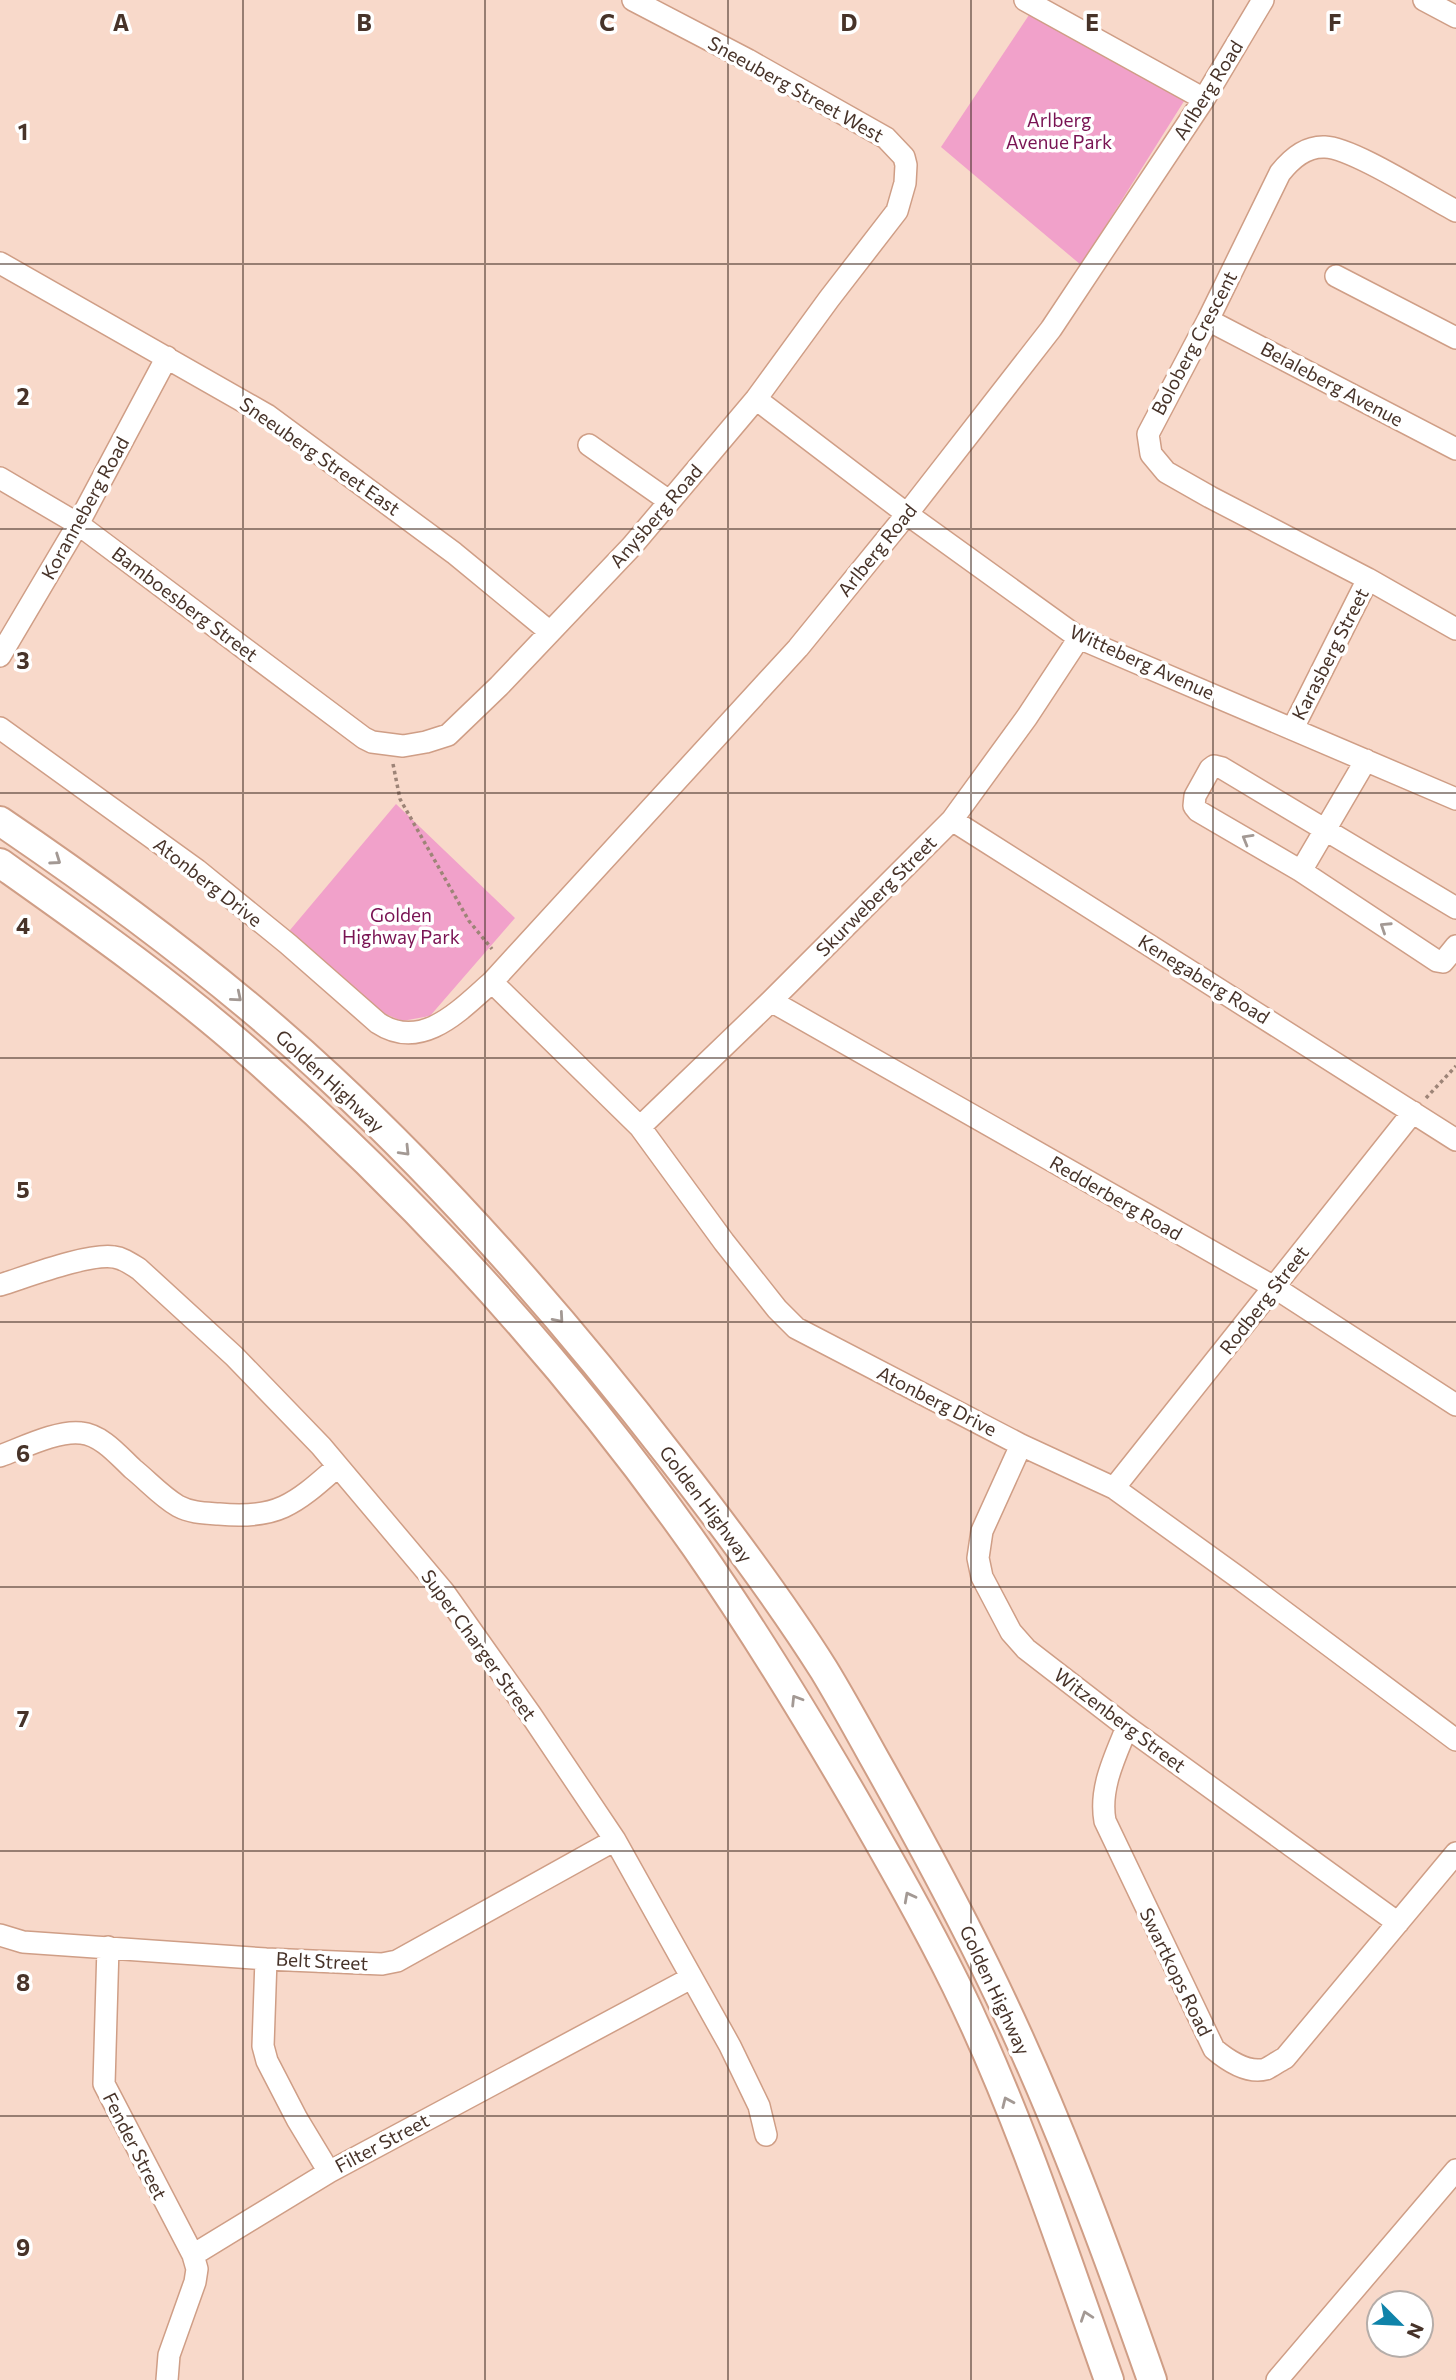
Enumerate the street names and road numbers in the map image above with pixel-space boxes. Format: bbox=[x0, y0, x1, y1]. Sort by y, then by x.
street label: Sneeuberg Street West bbox=[704, 31, 888, 147]
street label: Arlberg Road bbox=[1168, 36, 1247, 144]
street label: Boloberg Crescent bbox=[1146, 267, 1241, 419]
street label: Belaleberg Avenue bbox=[1257, 336, 1407, 431]
street label: Sneeuberg Street East bbox=[236, 392, 405, 520]
street label: Koranneberg Road bbox=[36, 432, 133, 583]
street label: Anysberg Road bbox=[605, 459, 707, 572]
street label: Arlberg Road bbox=[832, 499, 921, 601]
street label: Bamboesberg Street bbox=[108, 541, 263, 666]
street label: Karasberg Street bbox=[1286, 584, 1373, 724]
street label: Witteberg Avenue bbox=[1066, 619, 1218, 704]
street label: Skurweberg Street bbox=[811, 830, 941, 961]
street label: Atonberg Drive bbox=[150, 832, 267, 931]
street label: Kenegaberg Road bbox=[1134, 929, 1274, 1028]
street label: Golden Highway bbox=[271, 1024, 390, 1137]
street label: Redderberg Road bbox=[1046, 1150, 1186, 1245]
street label: Rodberg Street bbox=[1214, 1241, 1313, 1358]
street label: Atonberg Drive bbox=[874, 1361, 1001, 1441]
street label: Golden Highway bbox=[655, 1441, 758, 1567]
street label: Super Charger Street bbox=[417, 1565, 542, 1725]
street label: Witzenberg Street bbox=[1050, 1663, 1191, 1777]
street label: Swartkops Road bbox=[1135, 1904, 1217, 2040]
street label: Golden Highway bbox=[955, 1921, 1036, 2058]
street label: Belt Street bbox=[275, 1947, 369, 1974]
street label: Fender Street bbox=[99, 2088, 172, 2203]
street label: Filter Street bbox=[331, 2108, 433, 2177]

